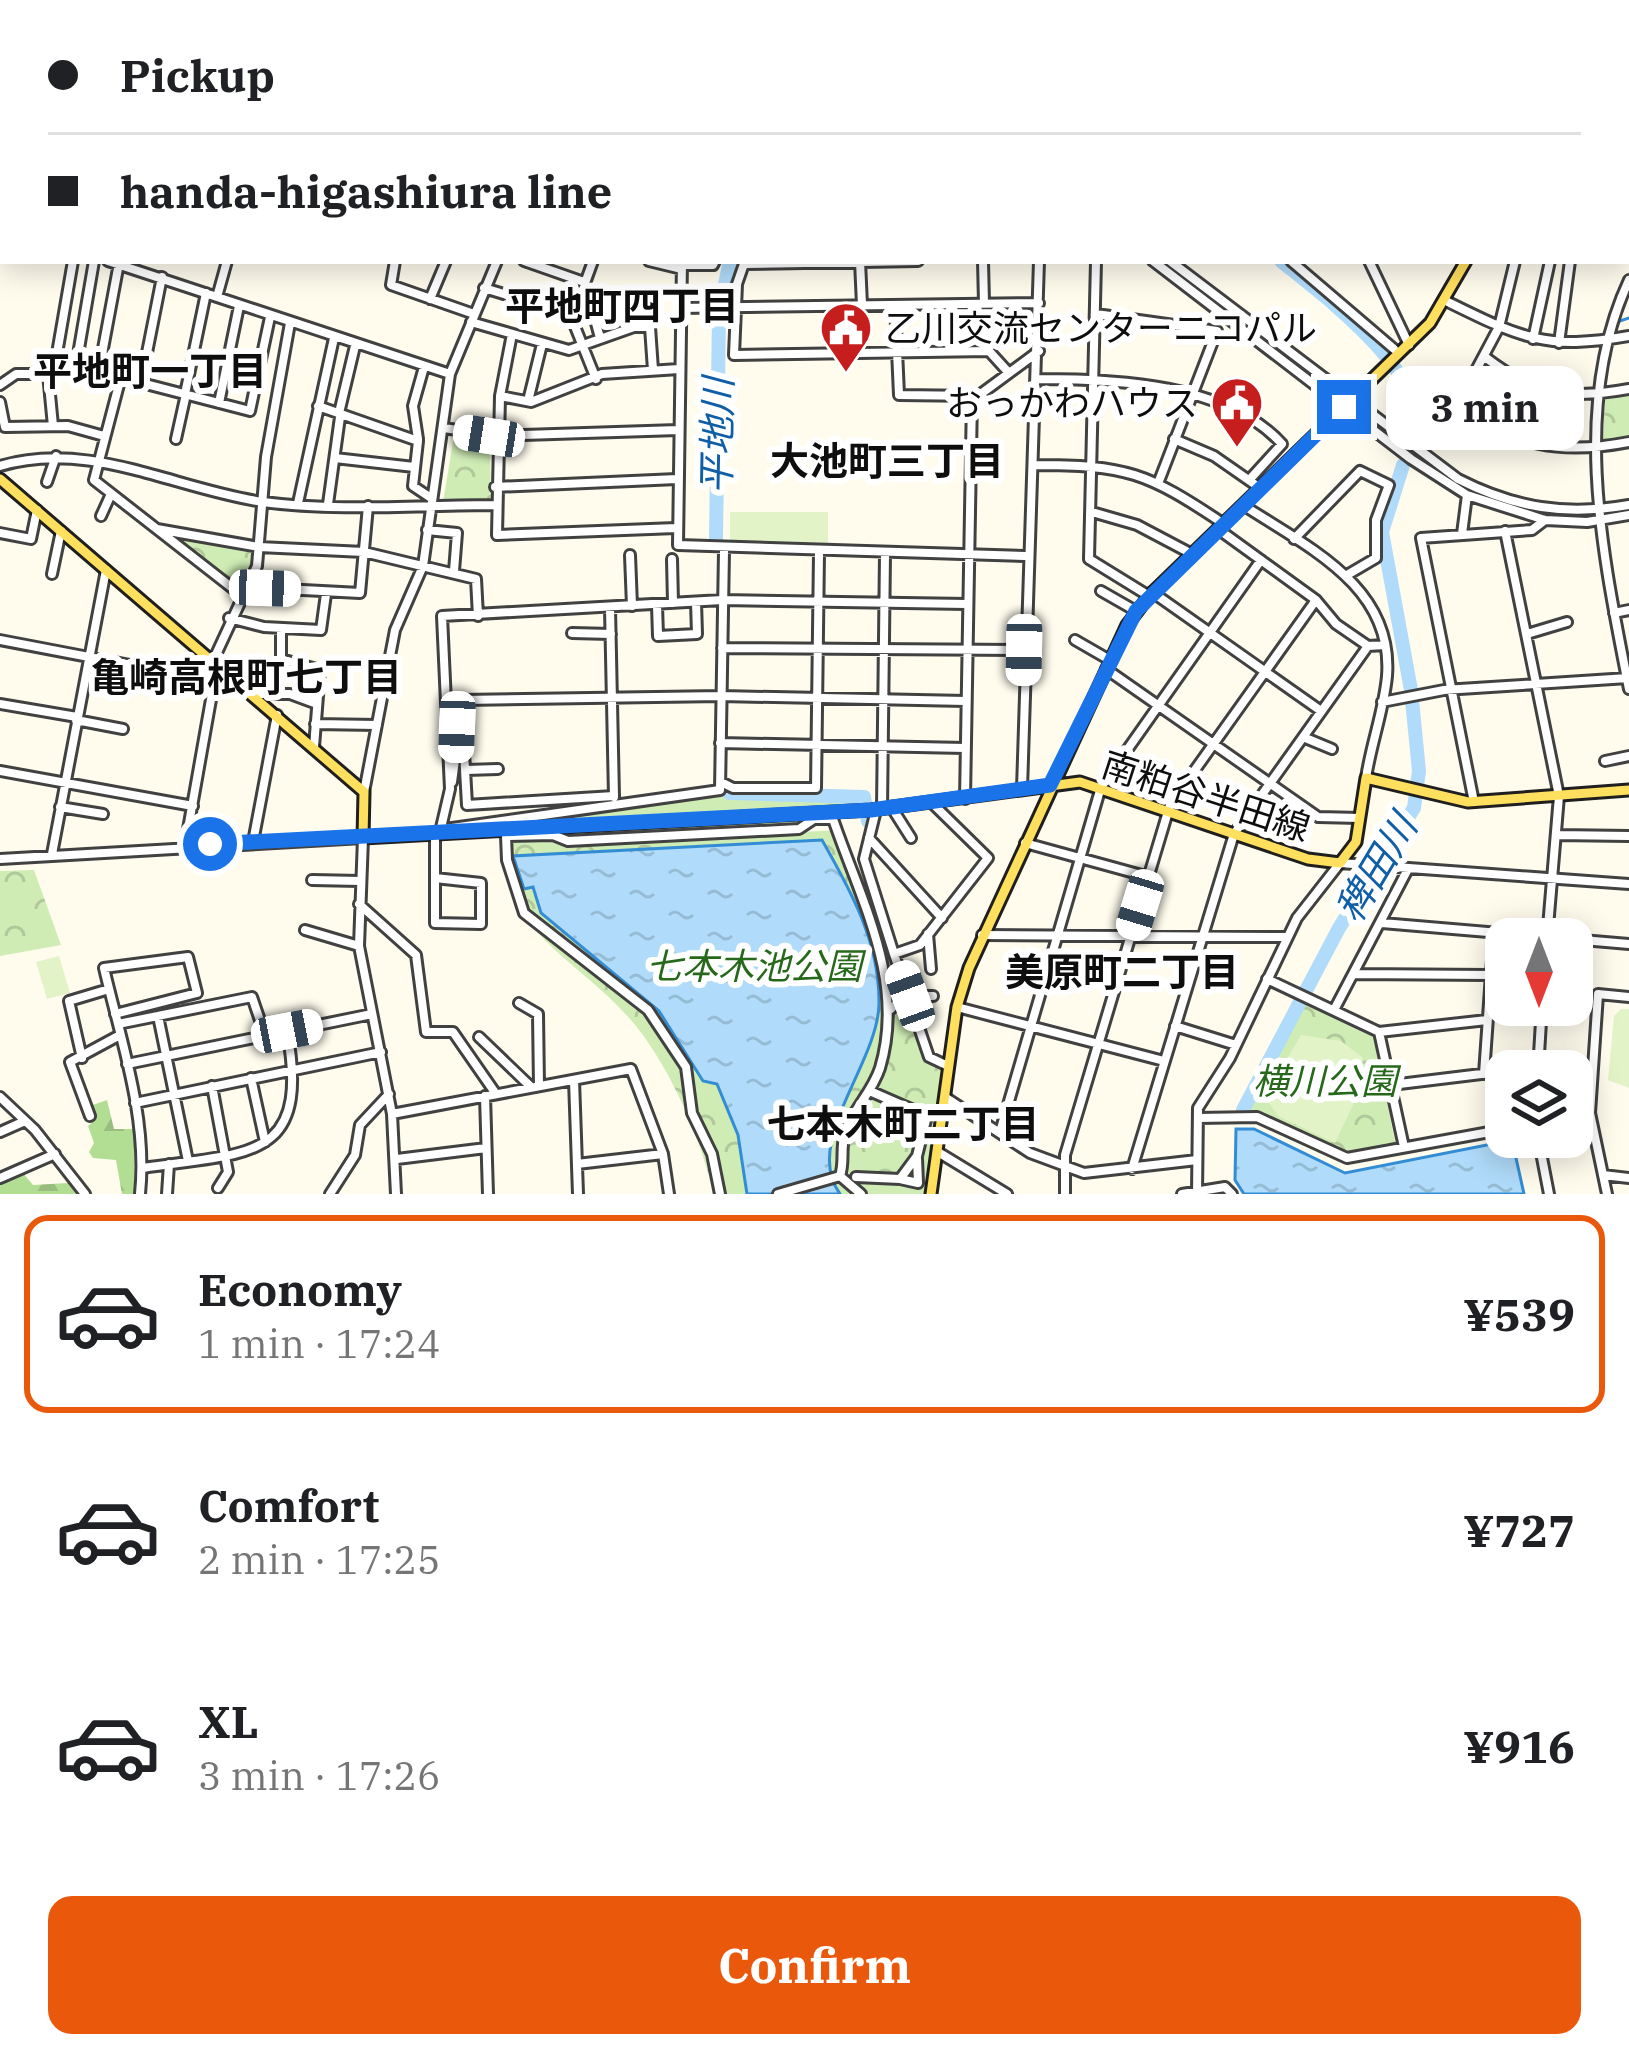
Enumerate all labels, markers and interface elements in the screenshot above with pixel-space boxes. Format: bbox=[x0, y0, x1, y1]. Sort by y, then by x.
text: Pickup bbox=[120, 46, 275, 104]
text: handa-higashiura line bbox=[120, 162, 612, 220]
district label: 平地町四丁目 bbox=[505, 280, 739, 331]
public building icon: 乙川交流センターニコパル bbox=[818, 300, 874, 374]
place label: 乙川交流センターニコパル bbox=[885, 304, 1317, 351]
district label: 平地町一丁目 bbox=[33, 345, 267, 396]
callout: 3 min bbox=[1386, 365, 1584, 449]
water label: 平地川 bbox=[690, 373, 743, 495]
public building icon: おっかわハウス bbox=[1209, 375, 1265, 449]
place label: おっかわハウス bbox=[946, 379, 1198, 426]
route end bbox=[1317, 380, 1371, 434]
text: 3 min bbox=[1430, 382, 1540, 433]
car bbox=[451, 413, 527, 459]
district label: 大池町三丁目 bbox=[770, 435, 1004, 486]
car bbox=[228, 569, 302, 607]
car bbox=[1005, 614, 1043, 686]
district label: 亀崎高根町七丁目 bbox=[90, 651, 402, 702]
car bbox=[438, 690, 476, 764]
street label: 南粕谷半田線 bbox=[1096, 740, 1316, 851]
water label: 稗田川 bbox=[1324, 801, 1430, 931]
route start bbox=[183, 817, 237, 871]
car bbox=[1112, 865, 1168, 945]
north arrow bbox=[1485, 918, 1593, 1026]
map controls bbox=[1485, 918, 1593, 1158]
park label: 七本木池公園 bbox=[646, 942, 867, 989]
district label: 美原町二丁目 bbox=[1005, 946, 1239, 997]
car bbox=[881, 956, 939, 1036]
car bbox=[248, 1006, 326, 1056]
button: layers bbox=[1485, 1050, 1593, 1158]
park label: 横川公園 bbox=[1253, 1057, 1402, 1104]
district label: 七本木町二丁目 bbox=[766, 1098, 1040, 1149]
icon: car bbox=[54, 1260, 162, 1368]
text: Economy bbox=[198, 1260, 402, 1318]
text: ¥539 bbox=[1463, 1285, 1575, 1343]
text: 1 min · 17:24 bbox=[198, 1318, 440, 1369]
icon: car bbox=[54, 1476, 162, 1584]
text: Comfort bbox=[198, 1476, 379, 1534]
text: ¥727 bbox=[1463, 1501, 1575, 1559]
text: 2 min · 17:25 bbox=[198, 1534, 440, 1585]
icon: car bbox=[54, 1692, 162, 1800]
text: XL bbox=[198, 1692, 259, 1750]
text: ¥916 bbox=[1463, 1717, 1575, 1775]
text: 3 min · 17:26 bbox=[198, 1750, 440, 1801]
button: Confirm bbox=[48, 1896, 1581, 2034]

